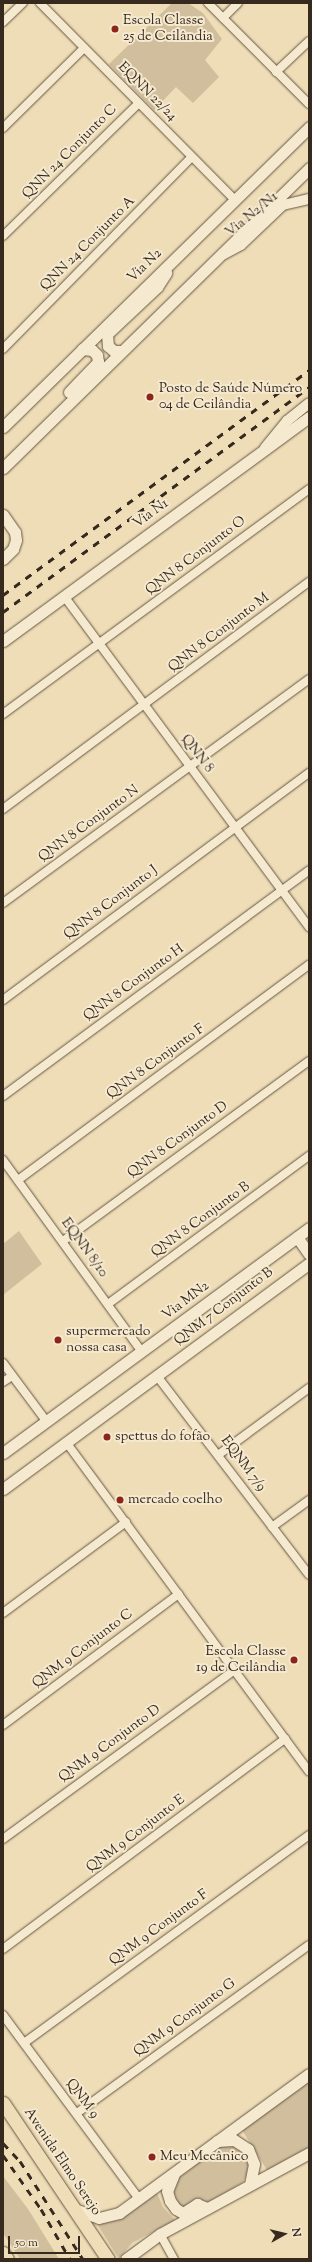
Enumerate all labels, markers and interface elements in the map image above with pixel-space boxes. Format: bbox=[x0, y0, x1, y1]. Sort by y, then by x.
place label: Escola Classe 25 de Ceilândia bbox=[123, 13, 213, 46]
marker: Escola Classe 25 de Ceilândia bbox=[110, 24, 120, 34]
street label: EQNN 22/24 bbox=[114, 59, 180, 125]
street label: QNN 24 Conjunto C bbox=[19, 101, 121, 203]
street label: Via N2/N1 bbox=[222, 189, 282, 241]
street label: QNN 24 Conjunto A bbox=[37, 193, 139, 295]
street label: Via N2 bbox=[124, 246, 166, 286]
place label: Posto de Saúde Número 04 de Ceilândia bbox=[159, 381, 302, 414]
marker: Posto de Saúde Número 04 de Ceilândia bbox=[144, 391, 156, 403]
street label: Via N1 bbox=[130, 496, 172, 532]
street label: QNN 8 Conjunto O bbox=[143, 513, 249, 599]
street label: QNN 8 Conjunto M bbox=[165, 590, 273, 676]
street label: QNN 8 bbox=[177, 731, 217, 777]
street label: QNN 8 Conjunto N bbox=[35, 782, 143, 866]
street label: QNN 8 Conjunto J bbox=[61, 862, 161, 944]
street label: QNN 8 Conjunto H bbox=[81, 941, 187, 1025]
street label: QNN 8 Conjunto F bbox=[104, 1021, 208, 1103]
street label: QNN 8 Conjunto D bbox=[125, 1098, 231, 1182]
street label: QNN 8 Conjunto B bbox=[148, 1179, 254, 1261]
street label: EQNN 8/10 bbox=[57, 1215, 111, 1281]
street label: QNM 7 Conjunto B bbox=[171, 1264, 277, 1350]
street label: Via MN2 bbox=[159, 1278, 213, 1324]
place label: supermercado nossa casa bbox=[66, 1324, 150, 1356]
marker: supermercado nossa casa bbox=[53, 1335, 63, 1345]
place label: spettus do fofão bbox=[115, 1429, 210, 1445]
marker: spettus do fofão bbox=[102, 1432, 112, 1442]
street label: EQNM 7/9 bbox=[217, 1433, 269, 1495]
place label: mercado coelho bbox=[128, 1492, 222, 1508]
marker: mercado coelho bbox=[115, 1495, 125, 1505]
street label: QNM 9 Conjunto C bbox=[29, 1606, 137, 1692]
place label: Escola Classe 19 de Ceilândia bbox=[196, 1644, 286, 1676]
marker: Escola Classe 19 de Ceilândia bbox=[289, 1655, 299, 1665]
street label: QNM 9 Conjunto D bbox=[56, 1701, 164, 1787]
street label: QNM 9 Conjunto E bbox=[83, 1792, 189, 1876]
street label: QNM 9 Conjunto F bbox=[106, 1886, 212, 1970]
street label: QNM 9 Conjunto G bbox=[131, 1975, 239, 2061]
street label: QNM 9 bbox=[62, 2076, 102, 2122]
street label: Avenida Elmo Serejo bbox=[20, 2105, 104, 2219]
place label: Meu Mecânico bbox=[160, 2149, 248, 2165]
marker: Meu Mecânico bbox=[147, 2152, 157, 2162]
north arrow bbox=[264, 2214, 304, 2254]
text: N bbox=[287, 2227, 304, 2238]
scale bar bbox=[10, 2228, 82, 2254]
text: 50 m bbox=[15, 2234, 38, 2252]

